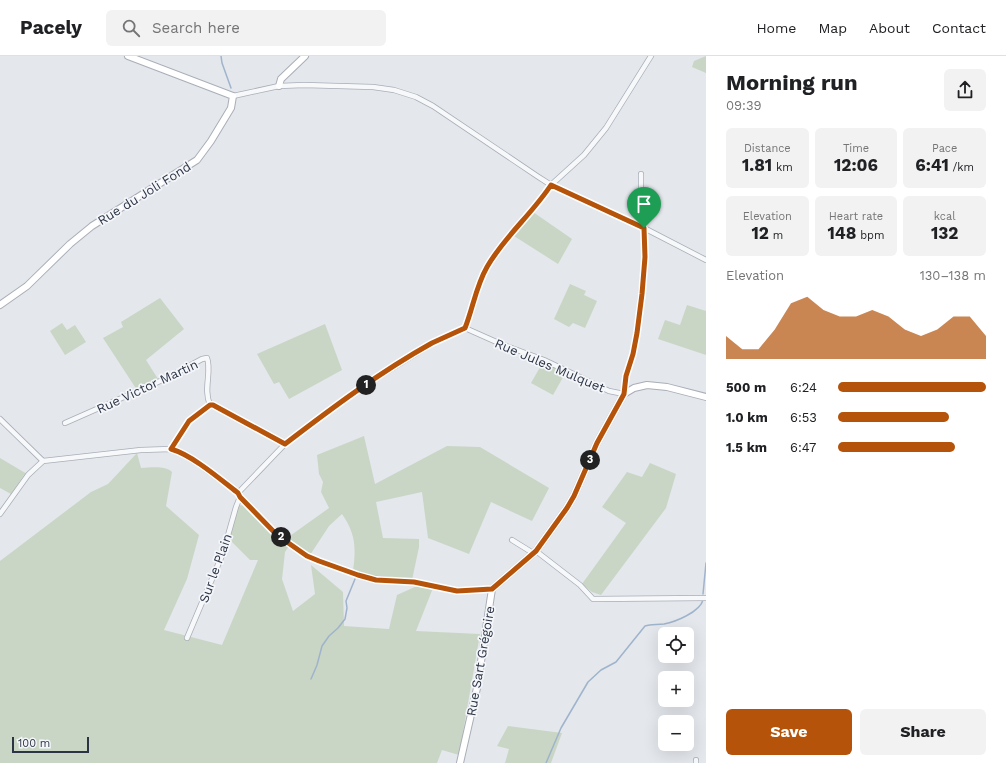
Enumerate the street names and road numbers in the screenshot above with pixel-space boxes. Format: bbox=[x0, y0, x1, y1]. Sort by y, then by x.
street label: Rue du Joli Fond bbox=[95, 159, 194, 228]
street label: Rue Jules Mulquet bbox=[493, 335, 608, 396]
street label: Rue Victor Martin bbox=[94, 356, 200, 417]
street label: Sur le Plain bbox=[196, 532, 235, 605]
street label: Rue Sart Grégoire bbox=[463, 605, 498, 717]

